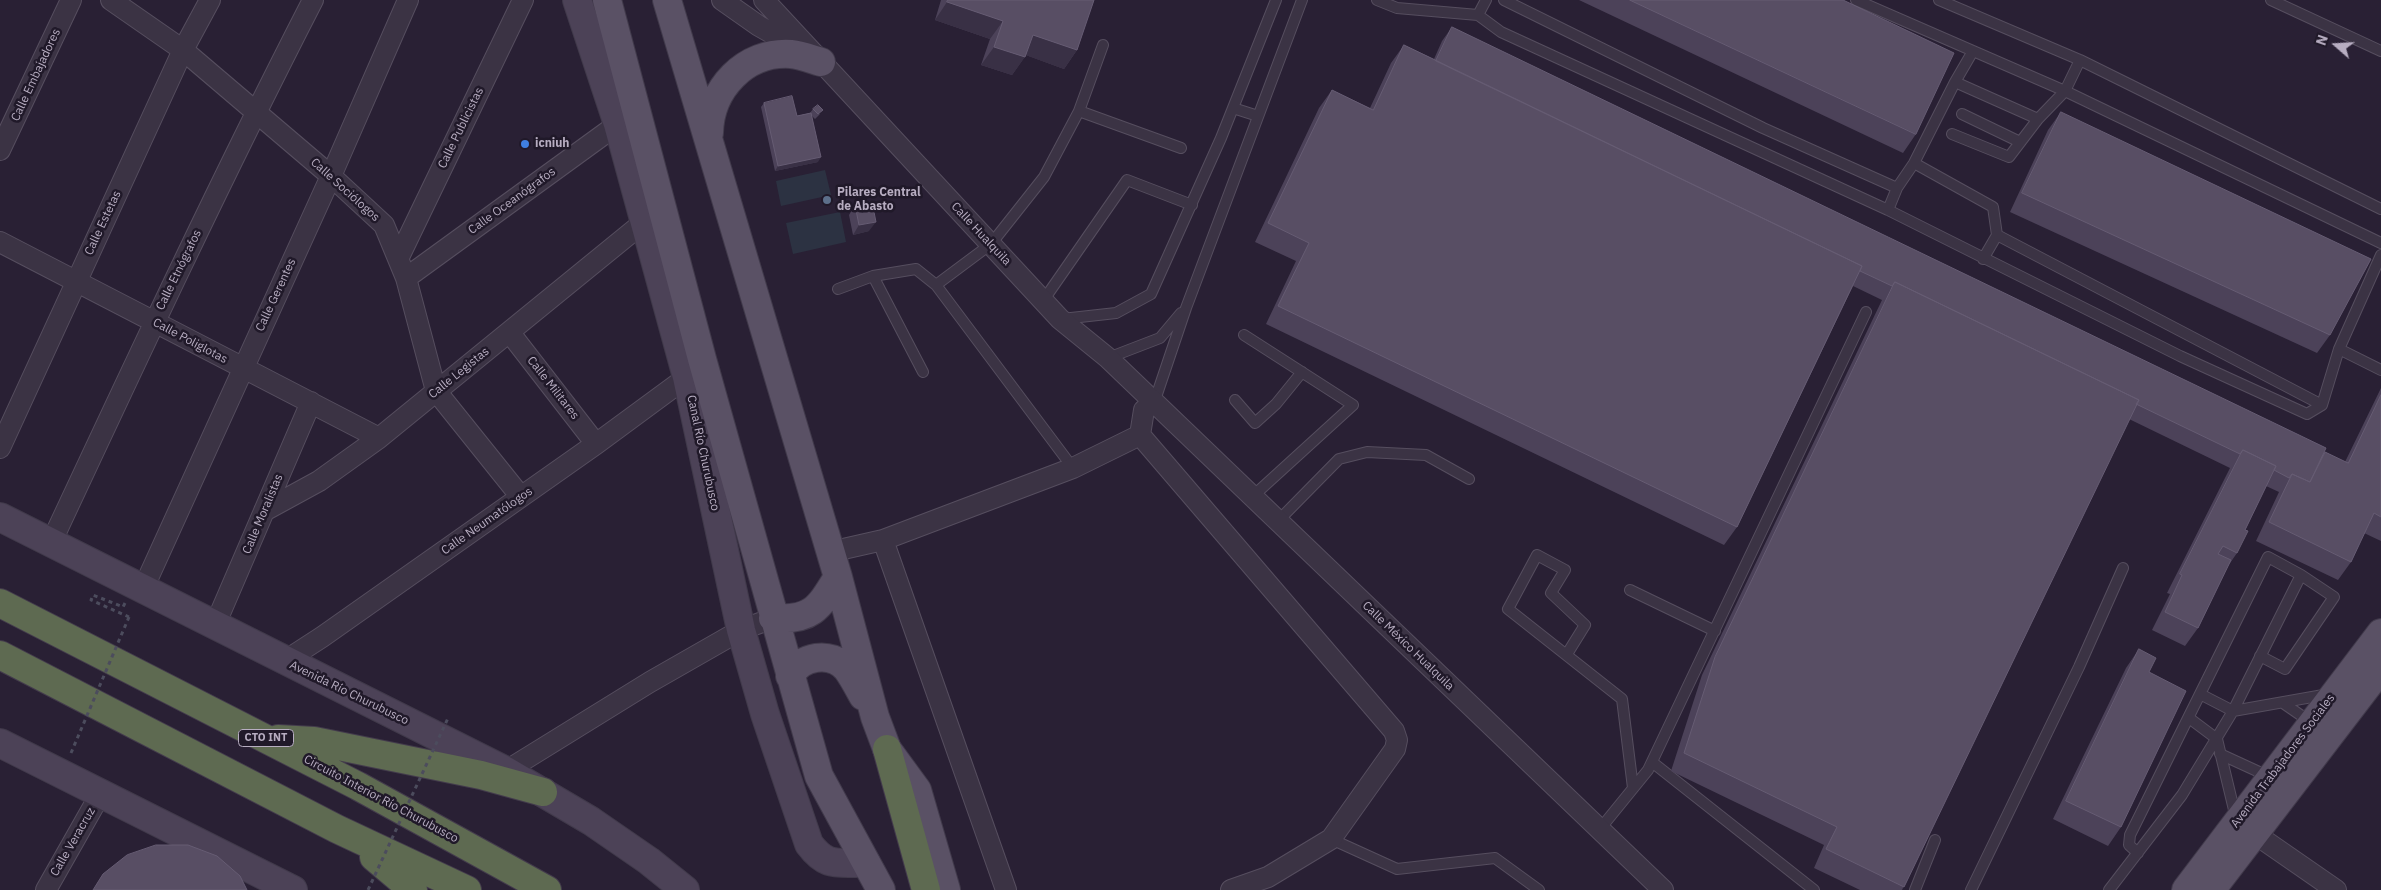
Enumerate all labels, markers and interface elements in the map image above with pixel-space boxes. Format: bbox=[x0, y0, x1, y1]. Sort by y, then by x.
north arrow bbox=[2311, 20, 2361, 70]
street label: Calle Embajadores bbox=[8, 26, 64, 124]
text: N bbox=[2312, 32, 2332, 48]
street label: Calle Publicistas bbox=[435, 85, 487, 171]
place label: icniuh bbox=[535, 137, 570, 151]
marker: icniuh bbox=[519, 138, 531, 150]
street label: Calle Sociólogos bbox=[307, 155, 383, 225]
street label: Calle Oceanógrafos bbox=[466, 165, 558, 237]
place label: Pilares Central de Abasto bbox=[837, 186, 921, 214]
street label: Calle Estetas bbox=[82, 188, 124, 258]
marker: Pilares Central de Abasto bbox=[821, 194, 833, 206]
street label: Calle Hualquila bbox=[948, 199, 1014, 269]
street label: Calle Etnógrafos bbox=[153, 227, 205, 313]
street label: Calle Gerentes bbox=[253, 256, 299, 334]
street label: Calle Poliglotas bbox=[150, 315, 230, 367]
street label: Calle Legistas bbox=[426, 344, 492, 402]
street label: Calle Militares bbox=[524, 354, 582, 422]
street label: Canal Río Churubusco bbox=[684, 394, 722, 512]
street label: Calle Moralistas bbox=[240, 472, 286, 556]
street label: Calle Neumatólogos bbox=[439, 484, 535, 558]
street label: Calle México Hualquila bbox=[1359, 598, 1457, 694]
street label: Avenida Río Churubusco bbox=[287, 658, 411, 728]
street label: Avenida Trabajadores Sociales bbox=[2228, 691, 2338, 831]
road number: CTO INT bbox=[238, 730, 294, 746]
street label: Circuito Interior Río Churubusco bbox=[301, 752, 461, 846]
street label: Calle Veracruz bbox=[48, 805, 98, 879]

